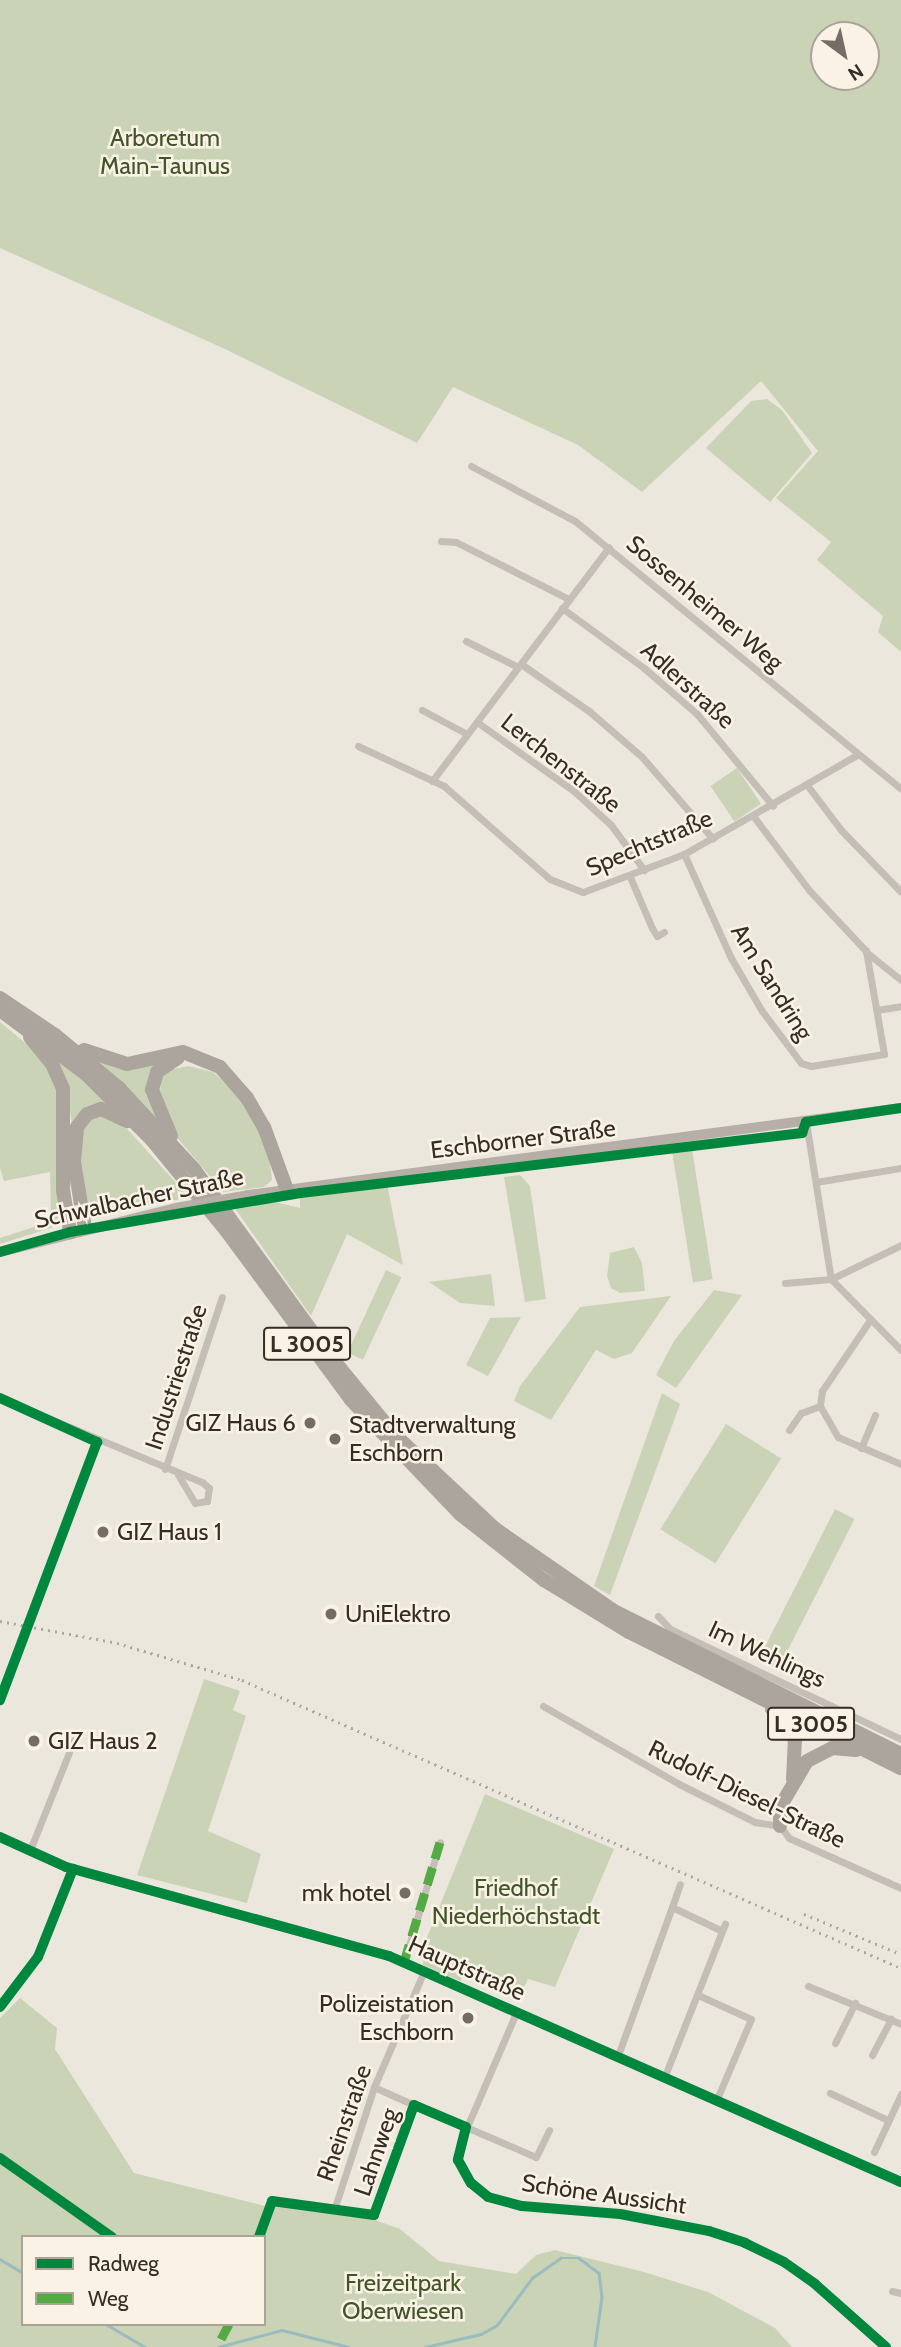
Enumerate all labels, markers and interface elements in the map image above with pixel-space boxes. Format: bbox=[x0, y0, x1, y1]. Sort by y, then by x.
north arrow bbox=[810, 21, 880, 91]
text: N bbox=[844, 59, 868, 86]
park label: Arboretum Main-Taunus bbox=[100, 124, 230, 180]
street label: Sossenheimer Weg bbox=[621, 529, 789, 677]
street label: Adlerstraße bbox=[635, 635, 741, 735]
street label: Lerchenstraße bbox=[495, 707, 627, 819]
street label: Spechtstraße bbox=[582, 804, 716, 882]
street label: Am Sandring bbox=[725, 919, 819, 1045]
street label: Eschborner Straße bbox=[429, 1113, 617, 1165]
street label: Schwalbacher Straße bbox=[32, 1162, 246, 1234]
street label: Industriestraße bbox=[139, 1301, 213, 1453]
road number: L 3005 bbox=[262, 1324, 352, 1364]
place label: GIZ Haus 6 bbox=[185, 1409, 296, 1437]
place label: Stadtverwaltung Eschborn bbox=[349, 1411, 516, 1467]
marker: GIZ Haus 6 bbox=[302, 1415, 318, 1431]
marker: Stadtverwaltung Eschborn bbox=[327, 1431, 343, 1447]
place label: GIZ Haus 1 bbox=[117, 1518, 222, 1546]
marker: GIZ Haus 1 bbox=[95, 1524, 111, 1540]
place label: UniElektro bbox=[345, 1600, 451, 1628]
marker: UniElektro bbox=[323, 1606, 339, 1622]
street label: Im Wehlings bbox=[704, 1614, 830, 1694]
road number: L 3005 bbox=[766, 1704, 856, 1744]
place label: GIZ Haus 2 bbox=[48, 1727, 158, 1755]
marker: GIZ Haus 2 bbox=[26, 1733, 42, 1749]
street label: Rudolf-Diesel-Straße bbox=[644, 1734, 850, 1854]
park label: Friedhof Niederhöchstadt bbox=[432, 1874, 600, 1930]
place label: mk hotel bbox=[302, 1879, 391, 1907]
marker: mk hotel bbox=[397, 1885, 413, 1901]
street label: Hauptstraße bbox=[404, 1929, 530, 2007]
place label: Polizeistation Eschborn bbox=[319, 1990, 454, 2046]
marker: Polizeistation Eschborn bbox=[460, 2010, 476, 2026]
street label: Rheinstraße bbox=[311, 2061, 377, 2185]
street label: Lahnweg bbox=[348, 2104, 404, 2200]
street label: Schöne Aussicht bbox=[520, 2168, 688, 2220]
legend bbox=[21, 2235, 266, 2326]
text: Radweg bbox=[88, 2251, 159, 2276]
park label: Freizeitpark Oberwiesen bbox=[342, 2269, 464, 2325]
text: Weg bbox=[88, 2286, 128, 2311]

